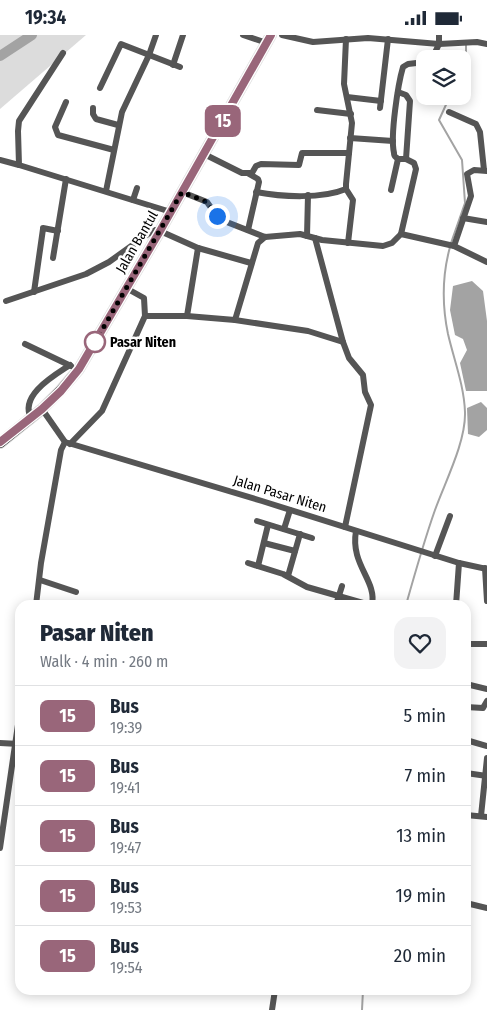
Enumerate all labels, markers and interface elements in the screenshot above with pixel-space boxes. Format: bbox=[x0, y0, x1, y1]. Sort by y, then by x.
text: 19:34 bbox=[25, 6, 66, 29]
map controls bbox=[416, 50, 471, 105]
button: layers bbox=[416, 50, 471, 105]
line badge: 15 bbox=[200, 105, 246, 137]
text: 15 bbox=[215, 110, 231, 132]
your location bbox=[205, 204, 230, 229]
street label: Jalan Bantul bbox=[112, 208, 162, 276]
marker: Pasar Niten bbox=[84, 331, 106, 353]
place label: Pasar Niten bbox=[110, 334, 176, 351]
street label: Jalan Pasar Niten bbox=[231, 472, 329, 516]
button: heart bbox=[394, 617, 446, 669]
text: Pasar Niten bbox=[40, 619, 154, 647]
text: Walk · 4 min · 260 m bbox=[40, 652, 168, 671]
text: Bus bbox=[110, 695, 139, 718]
text: 5 min bbox=[403, 704, 446, 727]
text: 15 bbox=[59, 705, 76, 727]
text: 19:39 bbox=[110, 718, 142, 737]
text: Bus bbox=[110, 755, 139, 778]
text: 7 min bbox=[404, 764, 446, 787]
text: 15 bbox=[59, 765, 76, 787]
text: 19:41 bbox=[110, 778, 140, 797]
text: Bus bbox=[110, 815, 139, 838]
text: 13 min bbox=[396, 824, 446, 847]
text: 15 bbox=[59, 825, 76, 847]
text: 19:47 bbox=[110, 838, 141, 857]
text: Bus bbox=[110, 875, 139, 898]
text: 19 min bbox=[395, 884, 446, 907]
text: 15 bbox=[59, 885, 76, 907]
text: 19:53 bbox=[110, 898, 142, 917]
text: Bus bbox=[110, 935, 139, 958]
text: 20 min bbox=[394, 944, 446, 967]
text: 15 bbox=[59, 945, 76, 967]
text: 19:54 bbox=[110, 958, 143, 977]

